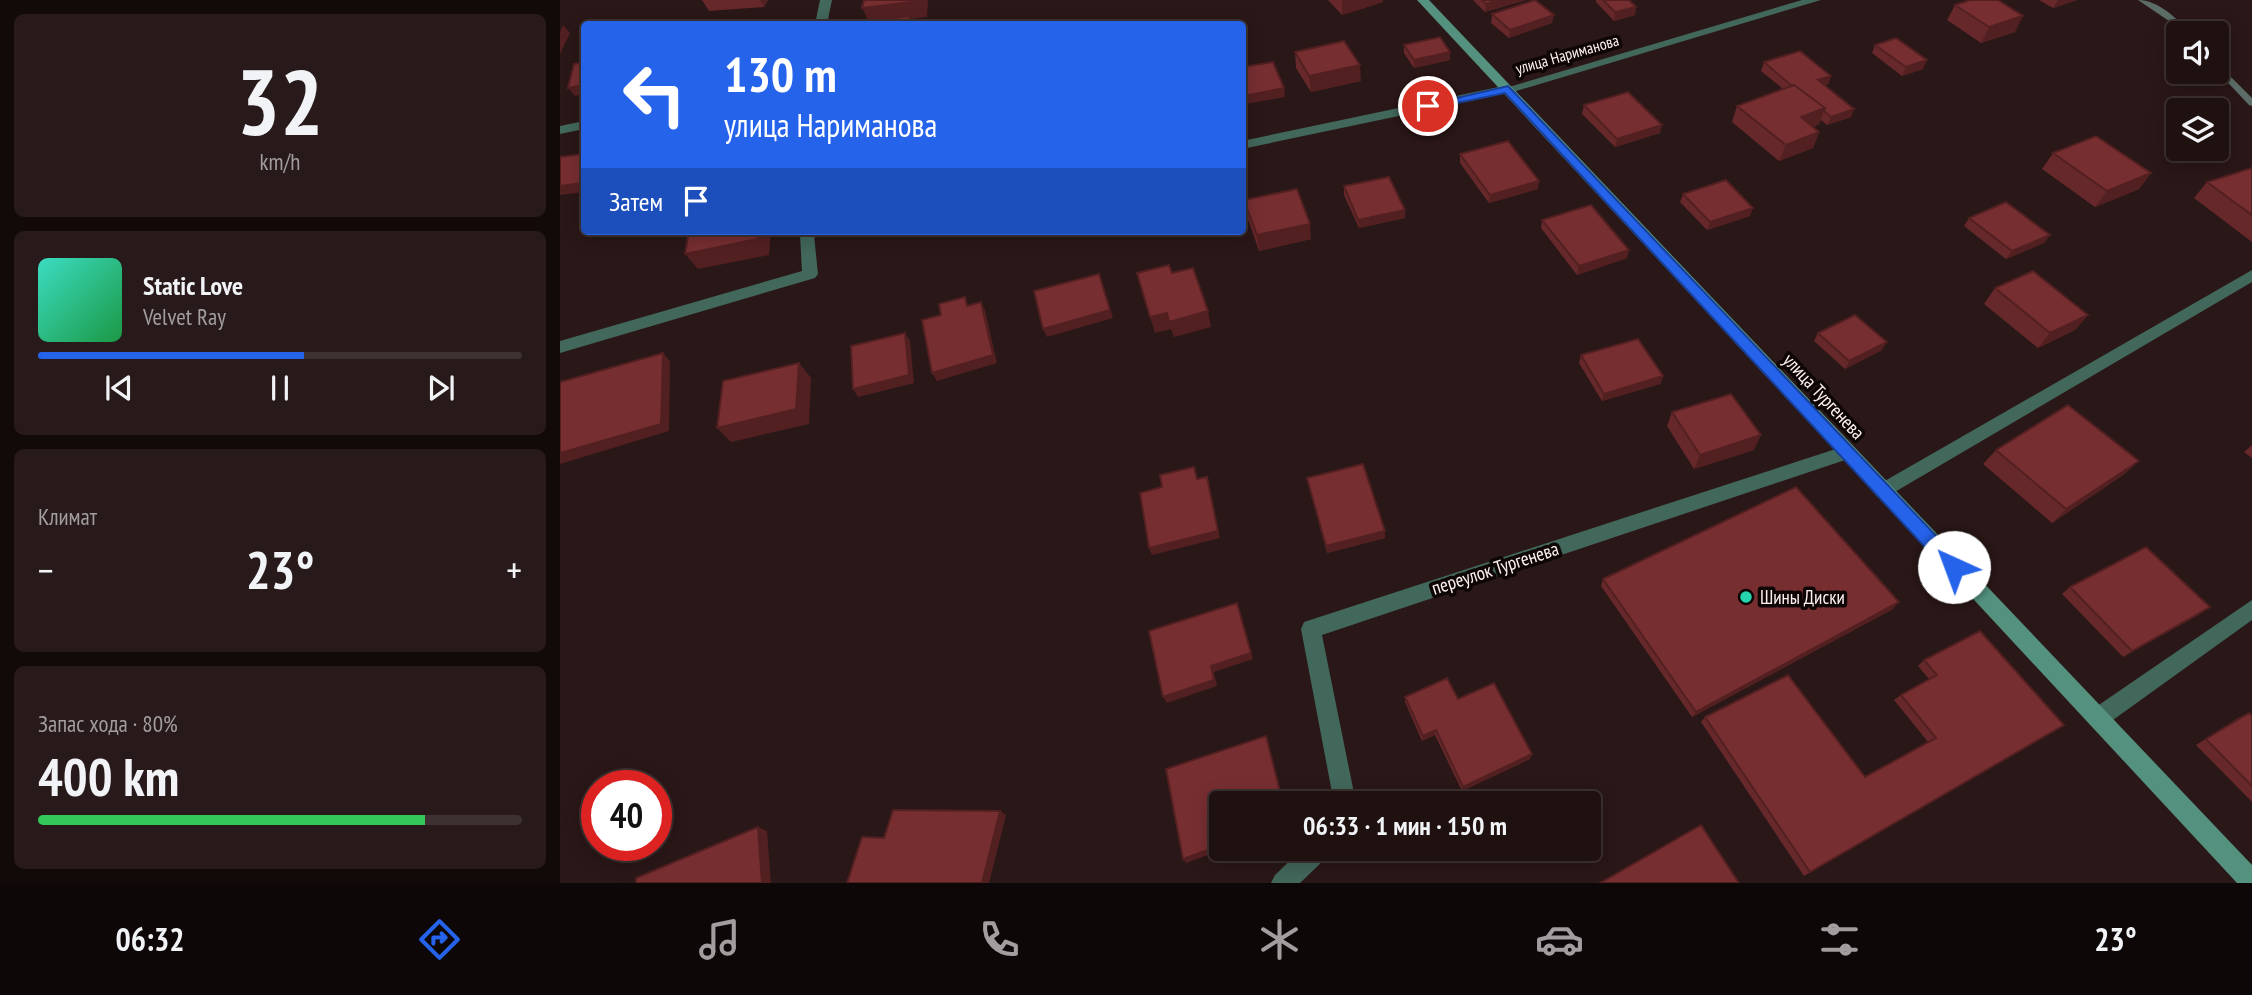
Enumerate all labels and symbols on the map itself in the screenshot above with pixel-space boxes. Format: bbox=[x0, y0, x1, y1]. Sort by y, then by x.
street label: улица Нариманова bbox=[1513, 30, 1621, 78]
pin bbox=[1398, 76, 1458, 136]
street label: улица Тургенева bbox=[1778, 348, 1870, 444]
position arrow bbox=[1917, 530, 1991, 604]
street label: переулок Тургенева bbox=[1428, 536, 1562, 600]
place label: Шины Диски bbox=[1760, 585, 1845, 609]
marker: Шины Диски bbox=[1738, 589, 1754, 605]
speed limit sign: 40 bbox=[581, 770, 672, 861]

